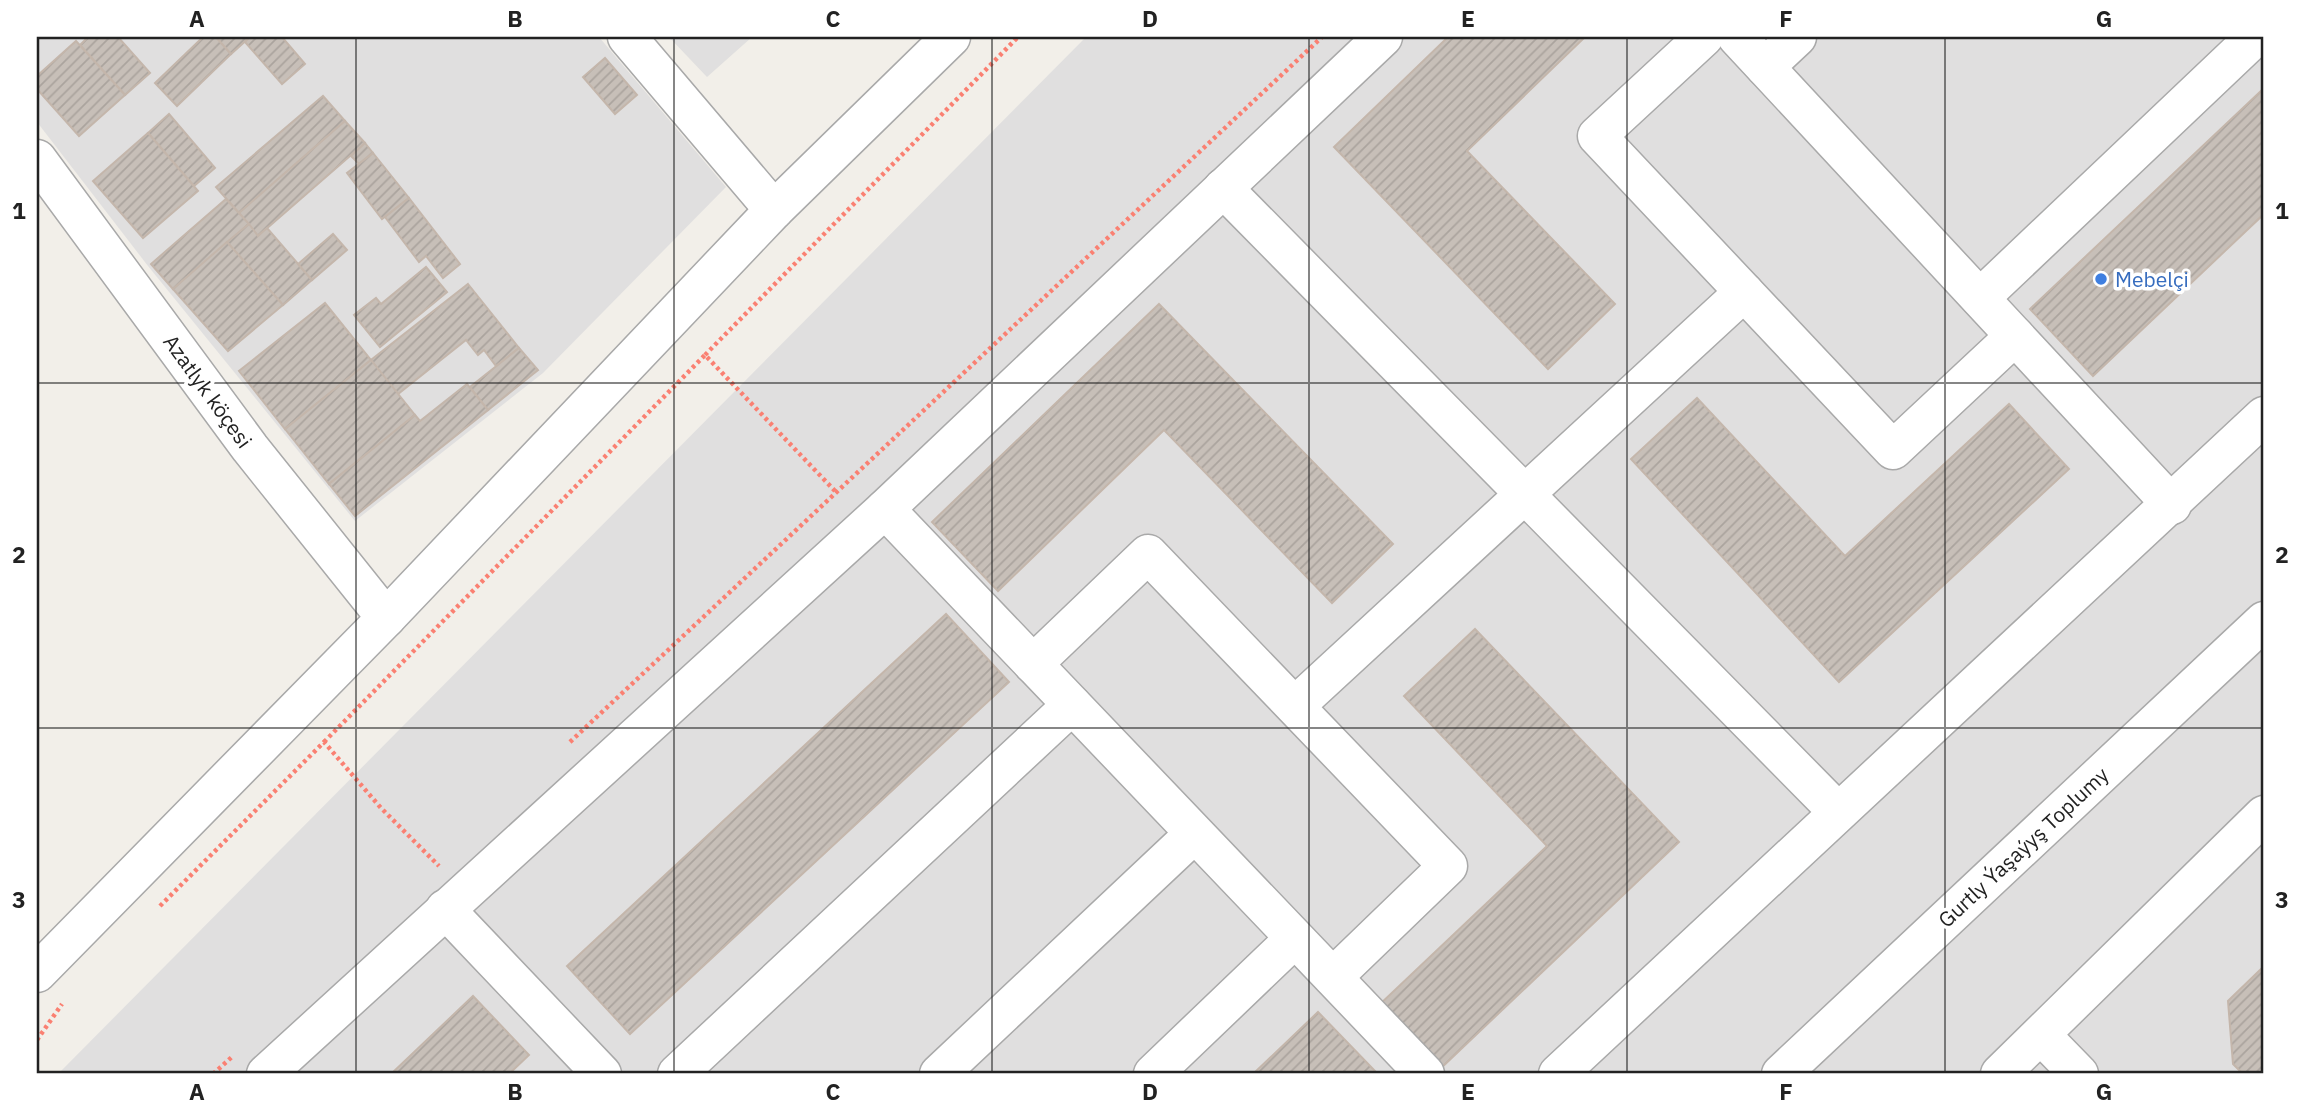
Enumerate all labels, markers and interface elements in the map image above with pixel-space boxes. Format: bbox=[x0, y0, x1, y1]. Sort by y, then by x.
text: A bbox=[189, 3, 205, 33]
text: B bbox=[507, 3, 523, 33]
text: C bbox=[826, 3, 841, 33]
text: D bbox=[1142, 3, 1158, 33]
text: E bbox=[1461, 3, 1475, 33]
text: F bbox=[1779, 3, 1793, 33]
text: G bbox=[2096, 3, 2112, 33]
text: 1 bbox=[12, 195, 26, 225]
text: 1 bbox=[2275, 195, 2289, 225]
place label: Mebelçi bbox=[2115, 265, 2189, 293]
marker: Mebelçi bbox=[2093, 271, 2109, 287]
street label: Azatlyk köçesi bbox=[157, 329, 259, 453]
text: 2 bbox=[12, 539, 26, 569]
text: 2 bbox=[2275, 539, 2289, 569]
street label: Gurtly Ýaşaýyş Toplumy bbox=[1932, 760, 2115, 933]
text: 3 bbox=[12, 884, 26, 914]
text: 3 bbox=[2275, 884, 2289, 914]
text: A bbox=[189, 1076, 205, 1106]
text: B bbox=[507, 1076, 523, 1106]
text: C bbox=[826, 1076, 841, 1106]
text: D bbox=[1142, 1076, 1158, 1106]
text: E bbox=[1461, 1076, 1475, 1106]
text: F bbox=[1779, 1076, 1793, 1106]
text: G bbox=[2096, 1076, 2112, 1106]

